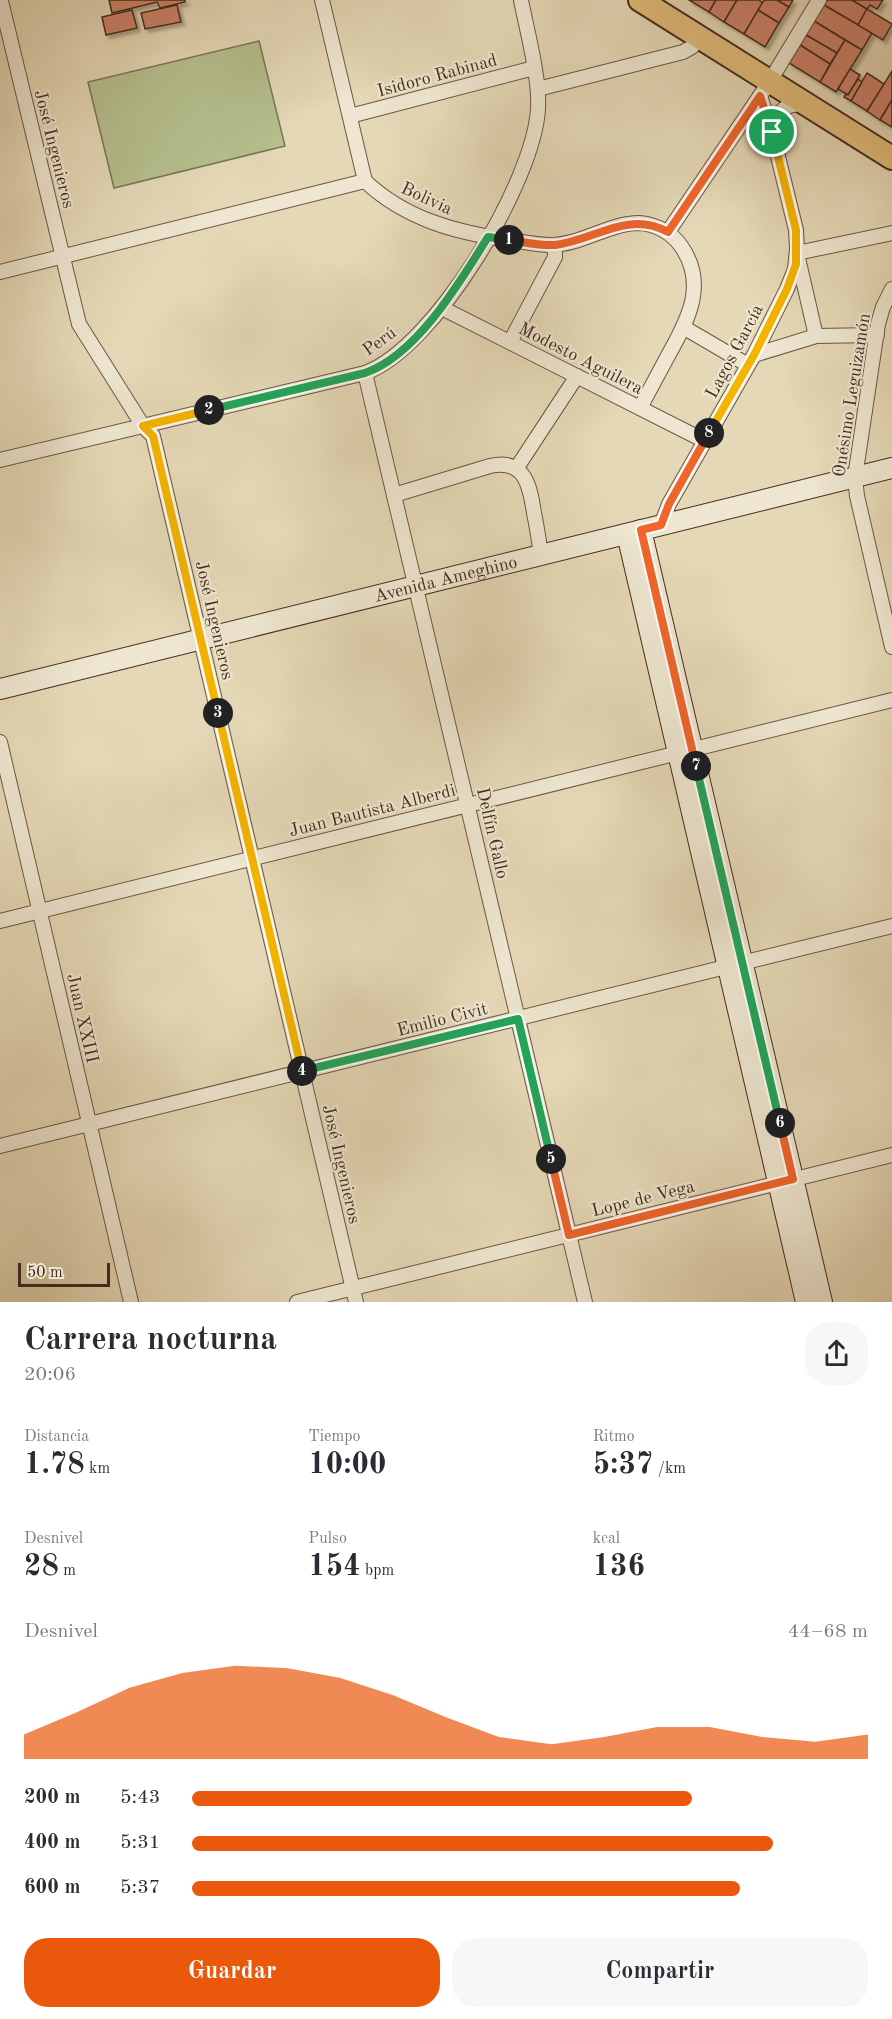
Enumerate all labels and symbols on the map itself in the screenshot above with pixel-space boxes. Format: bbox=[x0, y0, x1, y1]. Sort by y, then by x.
street label: Isidoro Rabinad bbox=[375, 51, 499, 101]
street label: José Ingenieros bbox=[31, 88, 78, 211]
pin bbox=[746, 106, 797, 157]
street label: Bolivia bbox=[398, 179, 455, 219]
pin: 1 bbox=[494, 225, 524, 255]
street label: Lagos García bbox=[703, 302, 767, 401]
street label: Onésimo Leguizamón bbox=[830, 312, 874, 478]
street label: Modesto Aguilera bbox=[515, 320, 646, 398]
street label: Perú bbox=[360, 324, 400, 360]
pin: 2 bbox=[194, 395, 224, 425]
pin: 8 bbox=[694, 418, 724, 448]
street label: Avenida Ameghino bbox=[372, 553, 519, 606]
street label: José Ingenieros bbox=[192, 559, 237, 682]
pin: 3 bbox=[203, 698, 233, 728]
pin: 7 bbox=[681, 751, 711, 781]
street label: Juan Bautista Alberdi bbox=[287, 782, 457, 840]
street label: Delfín Gallo bbox=[473, 786, 511, 881]
street label: Juan XXIII bbox=[63, 972, 101, 1065]
street label: Emilio Civit bbox=[395, 1000, 489, 1040]
pin: 4 bbox=[287, 1056, 317, 1086]
street label: José Ingenieros bbox=[319, 1103, 364, 1226]
pin: 6 bbox=[765, 1108, 795, 1138]
pin: 5 bbox=[536, 1144, 566, 1174]
street label: Lope de Vega bbox=[590, 1177, 697, 1220]
scale bar bbox=[18, 1260, 110, 1288]

